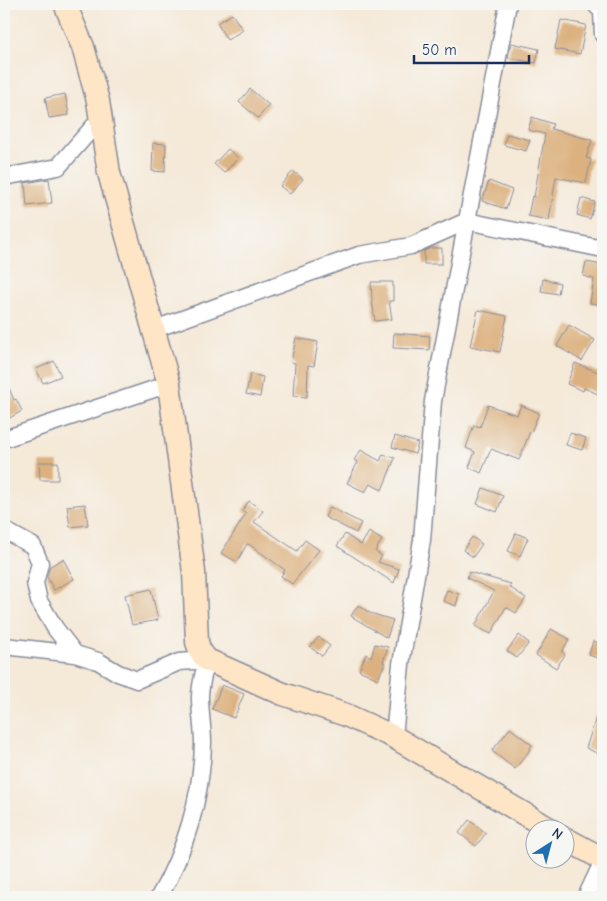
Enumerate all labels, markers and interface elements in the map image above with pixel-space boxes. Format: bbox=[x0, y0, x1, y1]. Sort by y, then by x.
scale bar bbox=[414, 32, 530, 64]
text: 50 m bbox=[422, 41, 457, 59]
north arrow bbox=[524, 818, 574, 868]
text: N bbox=[549, 824, 566, 843]

